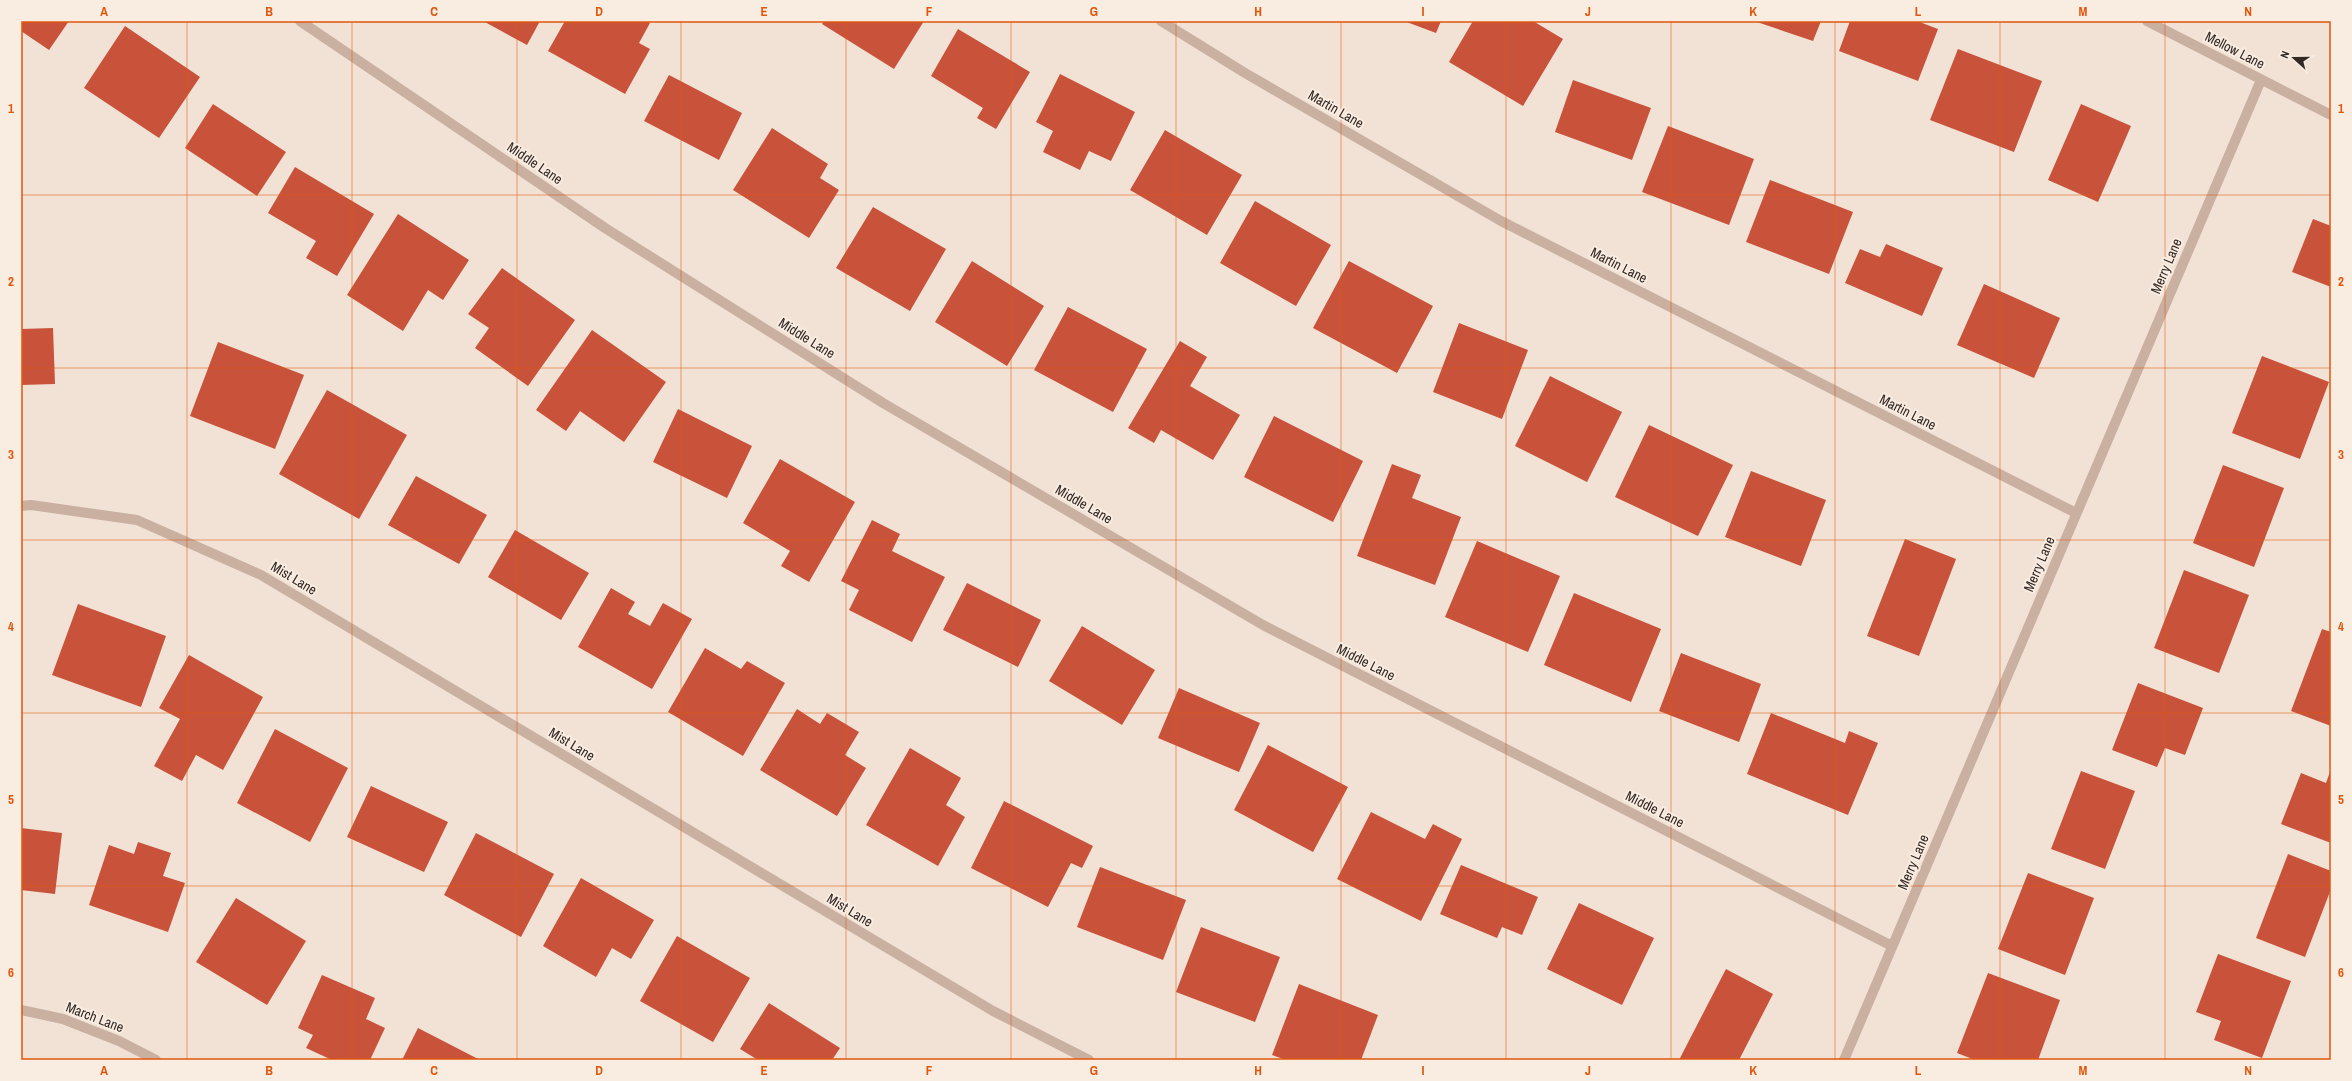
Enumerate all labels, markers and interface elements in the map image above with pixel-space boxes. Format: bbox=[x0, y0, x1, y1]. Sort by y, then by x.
text: A bbox=[100, 3, 108, 20]
text: B bbox=[265, 3, 273, 20]
text: C bbox=[430, 3, 438, 20]
text: D bbox=[595, 3, 603, 20]
text: E bbox=[760, 3, 768, 20]
text: F bbox=[926, 3, 933, 20]
text: G bbox=[1090, 3, 1098, 20]
text: H bbox=[1254, 3, 1262, 20]
text: I bbox=[1422, 3, 1425, 20]
text: J bbox=[1585, 3, 1591, 20]
text: K bbox=[1749, 3, 1757, 20]
text: L bbox=[1915, 3, 1922, 20]
text: M bbox=[2079, 3, 2088, 20]
text: N bbox=[2244, 3, 2252, 20]
street label: Mellow Lane bbox=[2202, 27, 2268, 73]
north arrow bbox=[2274, 38, 2314, 78]
text: N bbox=[2277, 49, 2292, 60]
street label: Martin Lane bbox=[1305, 86, 1367, 132]
text: 1 bbox=[8, 100, 14, 117]
text: 1 bbox=[2338, 100, 2344, 117]
street label: Middle Lane bbox=[504, 138, 566, 188]
street label: Merry Lane bbox=[2146, 236, 2186, 296]
street label: Martin Lane bbox=[1588, 243, 1650, 287]
text: 2 bbox=[8, 273, 14, 290]
text: 2 bbox=[2338, 273, 2344, 290]
street label: Middle Lane bbox=[775, 314, 839, 362]
street label: Martin Lane bbox=[1877, 390, 1939, 434]
text: 3 bbox=[8, 446, 14, 463]
text: 3 bbox=[2338, 446, 2344, 463]
street label: Middle Lane bbox=[1052, 480, 1116, 528]
street label: Merry Lane bbox=[2019, 534, 2059, 594]
street label: Mist Lane bbox=[268, 557, 320, 599]
text: 4 bbox=[8, 618, 14, 635]
text: 4 bbox=[2338, 618, 2344, 635]
street label: Middle Lane bbox=[1334, 640, 1398, 684]
street label: Mist Lane bbox=[546, 723, 598, 765]
street label: Middle Lane bbox=[1623, 787, 1687, 831]
text: 5 bbox=[8, 791, 14, 808]
text: 5 bbox=[2338, 791, 2344, 808]
street label: Merry Lane bbox=[1893, 832, 1933, 892]
street label: Mist Lane bbox=[824, 889, 876, 931]
text: 6 bbox=[8, 964, 14, 981]
text: 6 bbox=[2338, 964, 2344, 981]
street label: March Lane bbox=[63, 998, 127, 1036]
text: A bbox=[100, 1062, 108, 1079]
text: B bbox=[265, 1062, 273, 1079]
text: C bbox=[430, 1062, 438, 1079]
text: D bbox=[595, 1062, 603, 1079]
text: E bbox=[760, 1062, 768, 1079]
text: F bbox=[926, 1062, 933, 1079]
text: G bbox=[1090, 1062, 1098, 1079]
text: H bbox=[1254, 1062, 1262, 1079]
text: I bbox=[1422, 1062, 1425, 1079]
text: J bbox=[1585, 1062, 1591, 1079]
text: K bbox=[1749, 1062, 1757, 1079]
text: L bbox=[1915, 1062, 1922, 1079]
text: M bbox=[2079, 1062, 2088, 1079]
text: N bbox=[2244, 1062, 2252, 1079]

